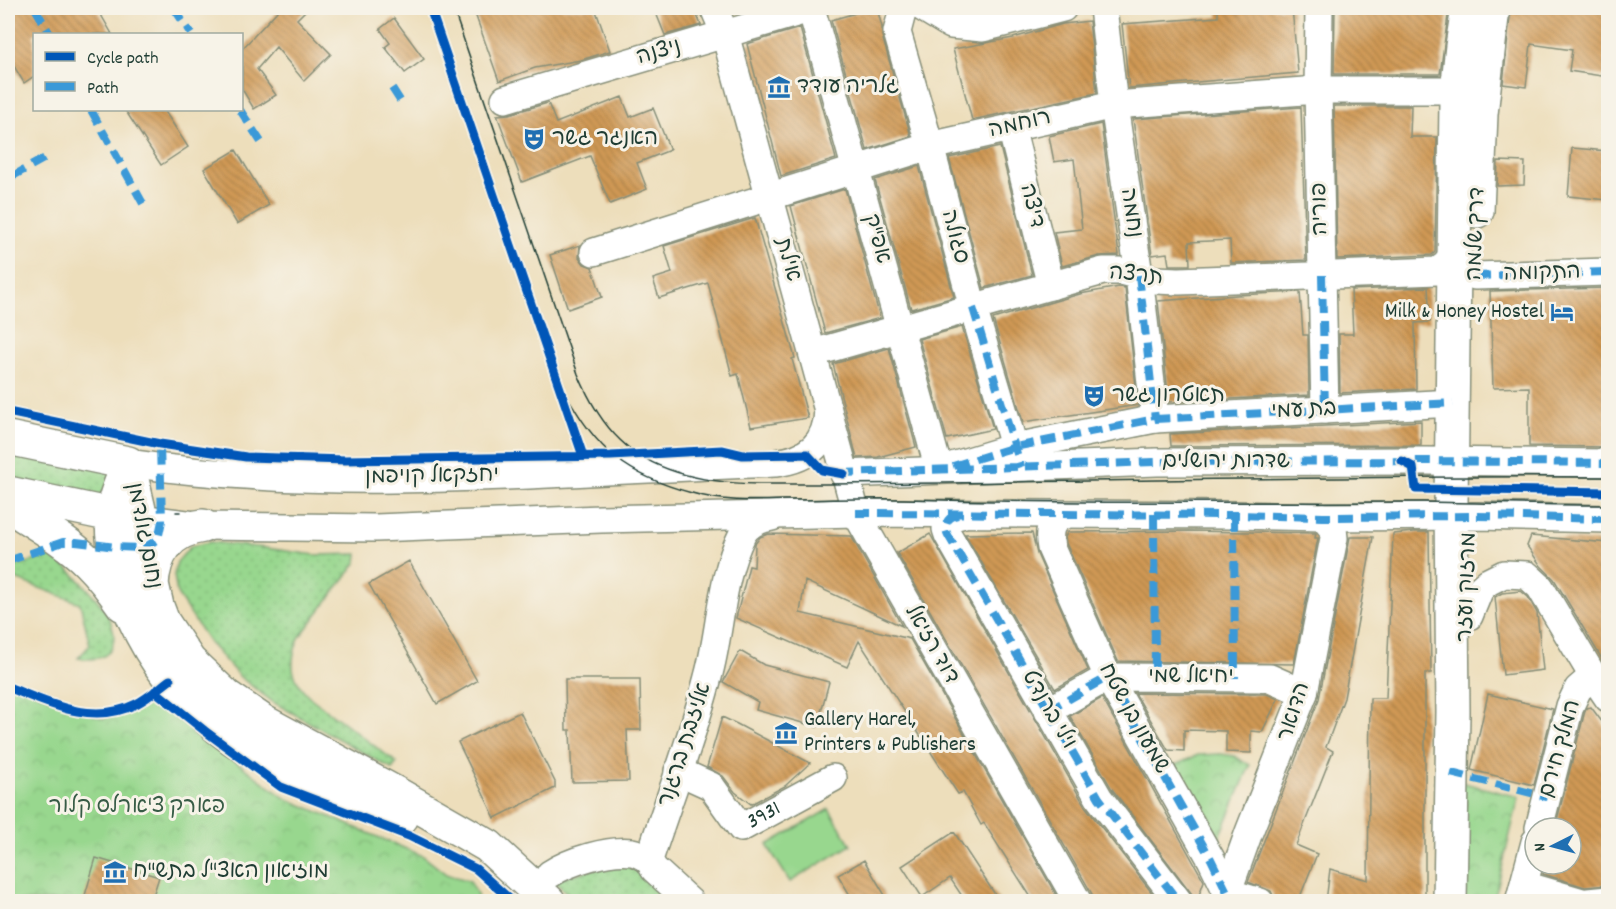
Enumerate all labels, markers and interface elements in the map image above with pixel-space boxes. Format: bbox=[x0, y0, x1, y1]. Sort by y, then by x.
street label: ניצנה bbox=[633, 32, 685, 74]
legend bbox=[33, 33, 243, 111]
text: Cycle path bbox=[87, 47, 158, 72]
place label: גלריה עודד bbox=[797, 72, 899, 103]
museum icon: גלריה עודד bbox=[766, 74, 792, 100]
text: Path bbox=[87, 77, 119, 102]
street label: רוחמה bbox=[986, 103, 1054, 147]
place label: האנגר גשר bbox=[552, 124, 658, 155]
theatre icon: האנגר גשר bbox=[521, 126, 547, 152]
street label: דיצה bbox=[1011, 181, 1051, 231]
street label: פוריה bbox=[1305, 182, 1337, 236]
street label: נחמה bbox=[1111, 186, 1149, 240]
street label: דרך שלמה bbox=[1460, 187, 1494, 281]
street label: סגולה bbox=[932, 206, 976, 268]
street label: אפ"ק bbox=[854, 211, 898, 267]
street label: אילת bbox=[766, 234, 808, 285]
street label: התקומה bbox=[1503, 257, 1581, 291]
street label: תרצה bbox=[1107, 258, 1165, 294]
place label: Milk & Honey Hostel bbox=[1385, 297, 1544, 328]
hotel icon: Milk & Honey Hostel bbox=[1549, 299, 1575, 325]
place label: תאטרון גשר bbox=[1112, 381, 1225, 412]
theatre icon: תאטרון גשר bbox=[1081, 383, 1107, 409]
street label: בת עמי bbox=[1271, 394, 1337, 428]
street label: שדרות ירושלים bbox=[1162, 447, 1290, 478]
street label: יחזקאל קויפמן bbox=[365, 460, 499, 494]
street label: נחום גולדמן bbox=[118, 480, 168, 592]
street label: מרזוק ועזר bbox=[1451, 531, 1485, 643]
street label: דוד רזיאל bbox=[896, 600, 966, 690]
street label: שמעון בן שטח bbox=[1090, 658, 1176, 780]
street label: יחיאל שמי bbox=[1148, 662, 1234, 693]
street label: וילי ברנדט bbox=[1013, 665, 1083, 755]
street label: הדואר bbox=[1271, 678, 1319, 746]
street label: אליזבת ברגנר bbox=[651, 679, 721, 811]
street label: המלך חירם bbox=[1532, 696, 1590, 802]
place label: Gallery Harel, Printers & Publishers bbox=[804, 705, 976, 761]
museum icon: Gallery Harel, Printers & Publishers bbox=[773, 720, 799, 746]
park label: פארק צ'ארלס קלור bbox=[49, 792, 225, 823]
street label: 3931 bbox=[741, 794, 787, 837]
north arrow bbox=[1523, 816, 1583, 876]
text: N bbox=[1529, 842, 1552, 852]
place label: מוזיאון האצ"ל בתש"ח bbox=[133, 857, 329, 888]
museum icon: מוזיאון האצ"ל בתש"ח bbox=[102, 859, 128, 885]

